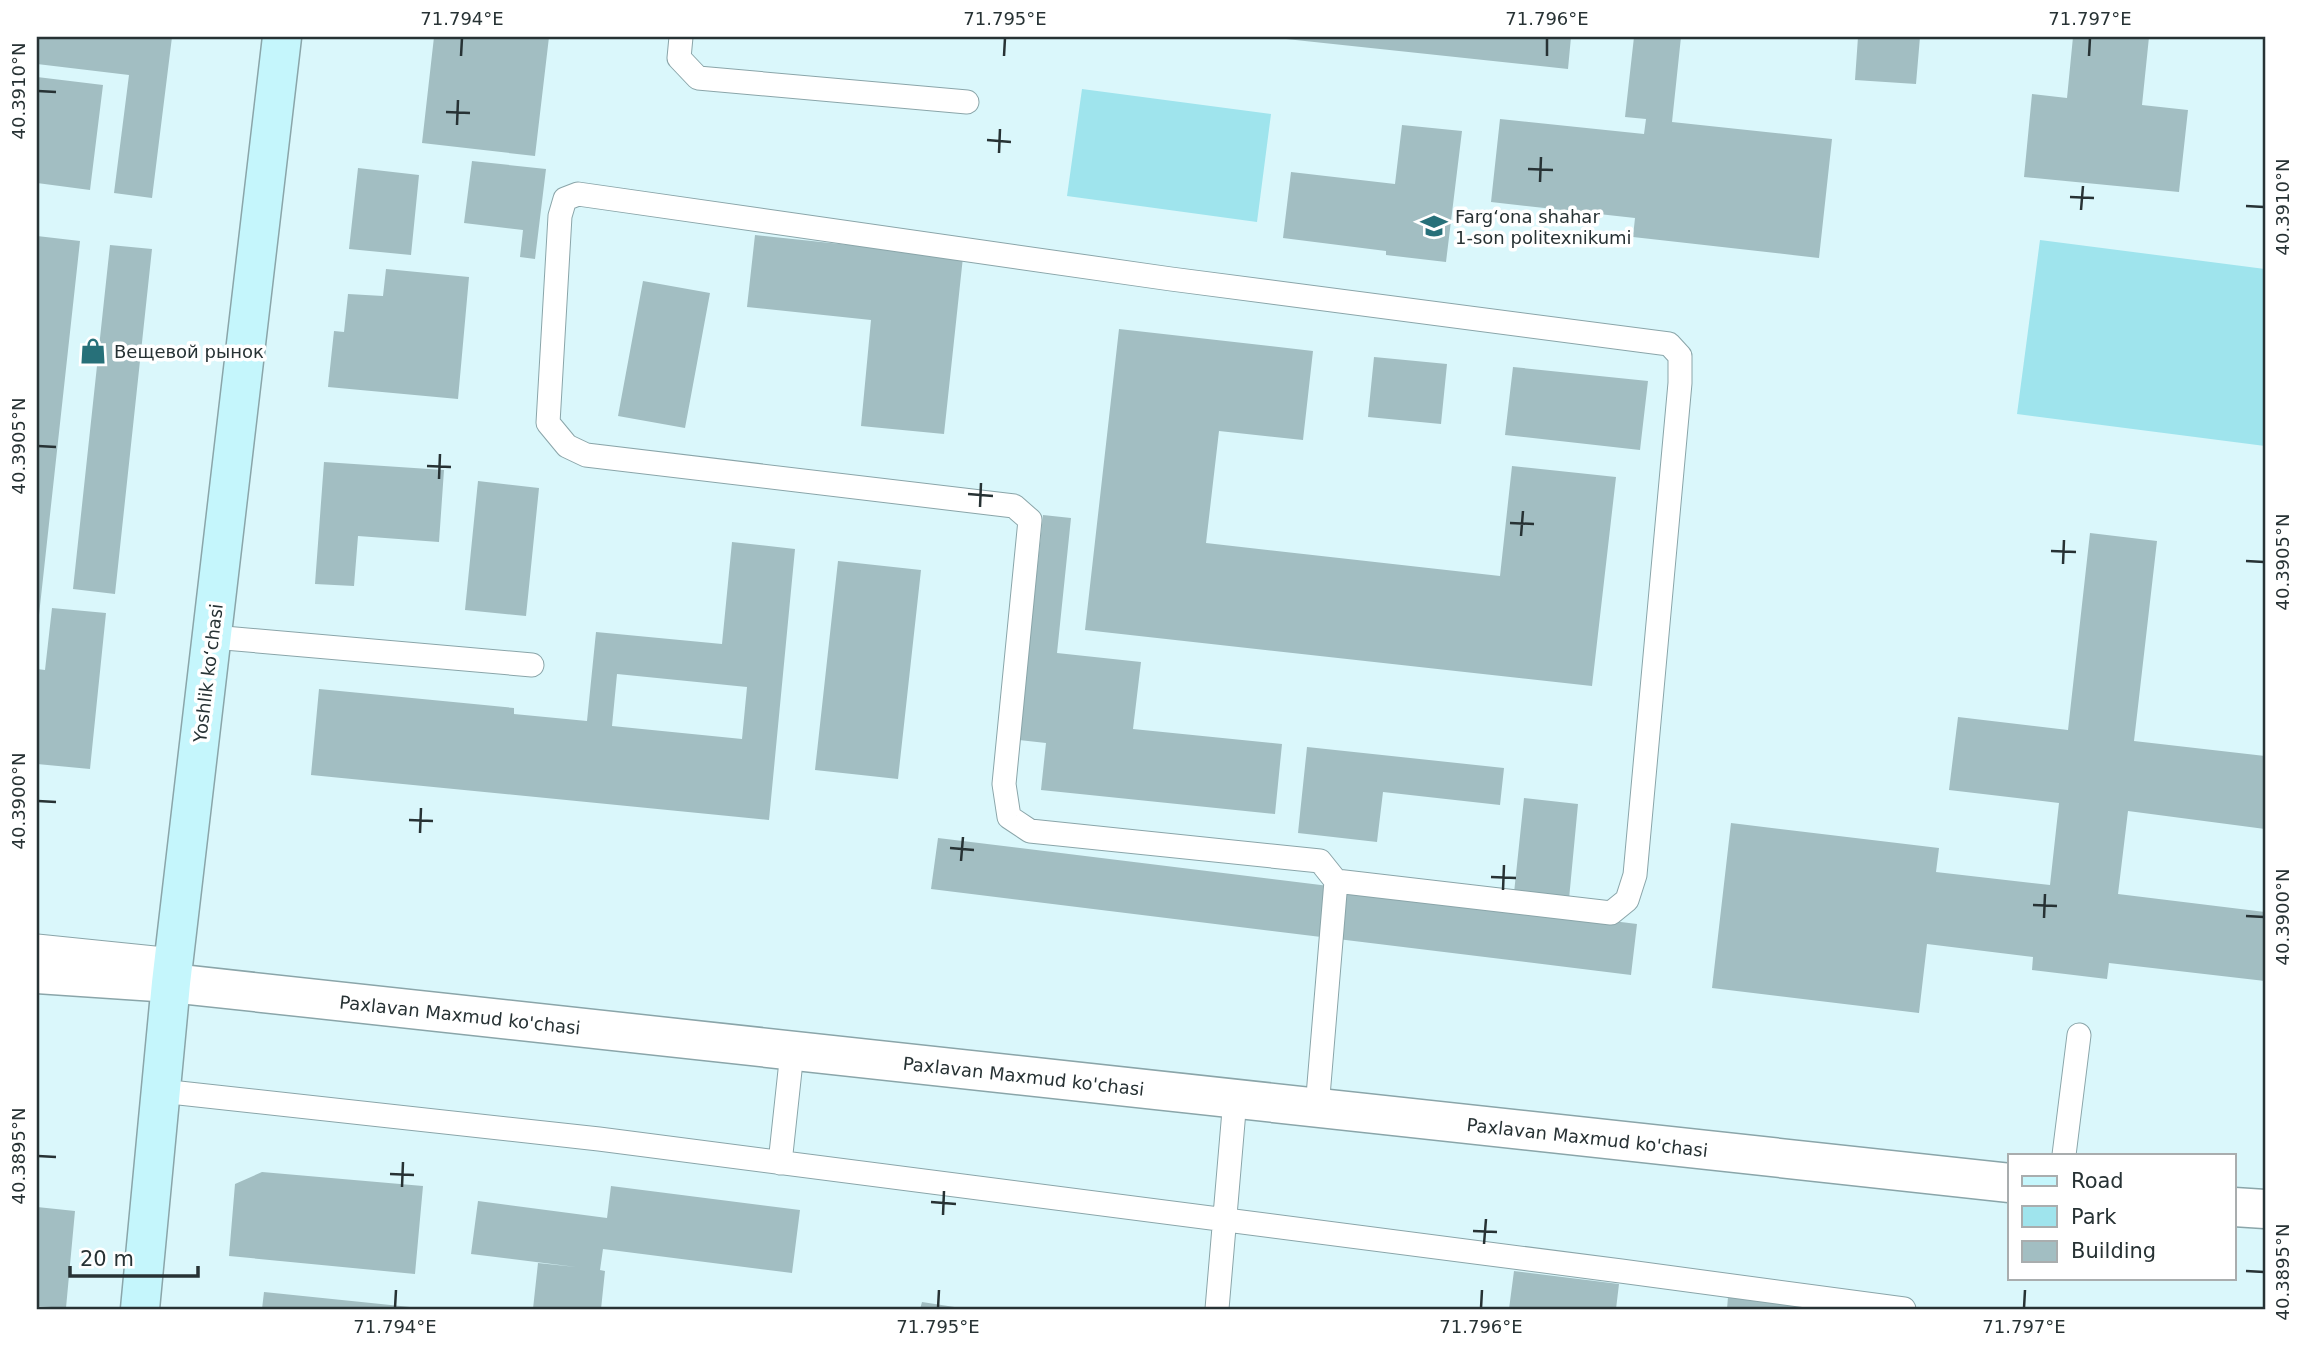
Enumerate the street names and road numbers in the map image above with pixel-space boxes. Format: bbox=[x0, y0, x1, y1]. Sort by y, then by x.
street label: Yoshlik koʻchasi bbox=[189, 602, 227, 745]
street label: Paxlavan Maxmud ko'chasi bbox=[338, 991, 582, 1038]
street label: Paxlavan Maxmud ko'chasi bbox=[902, 1052, 1145, 1099]
street label: Paxlavan Maxmud ko'chasi bbox=[1466, 1113, 1709, 1161]

